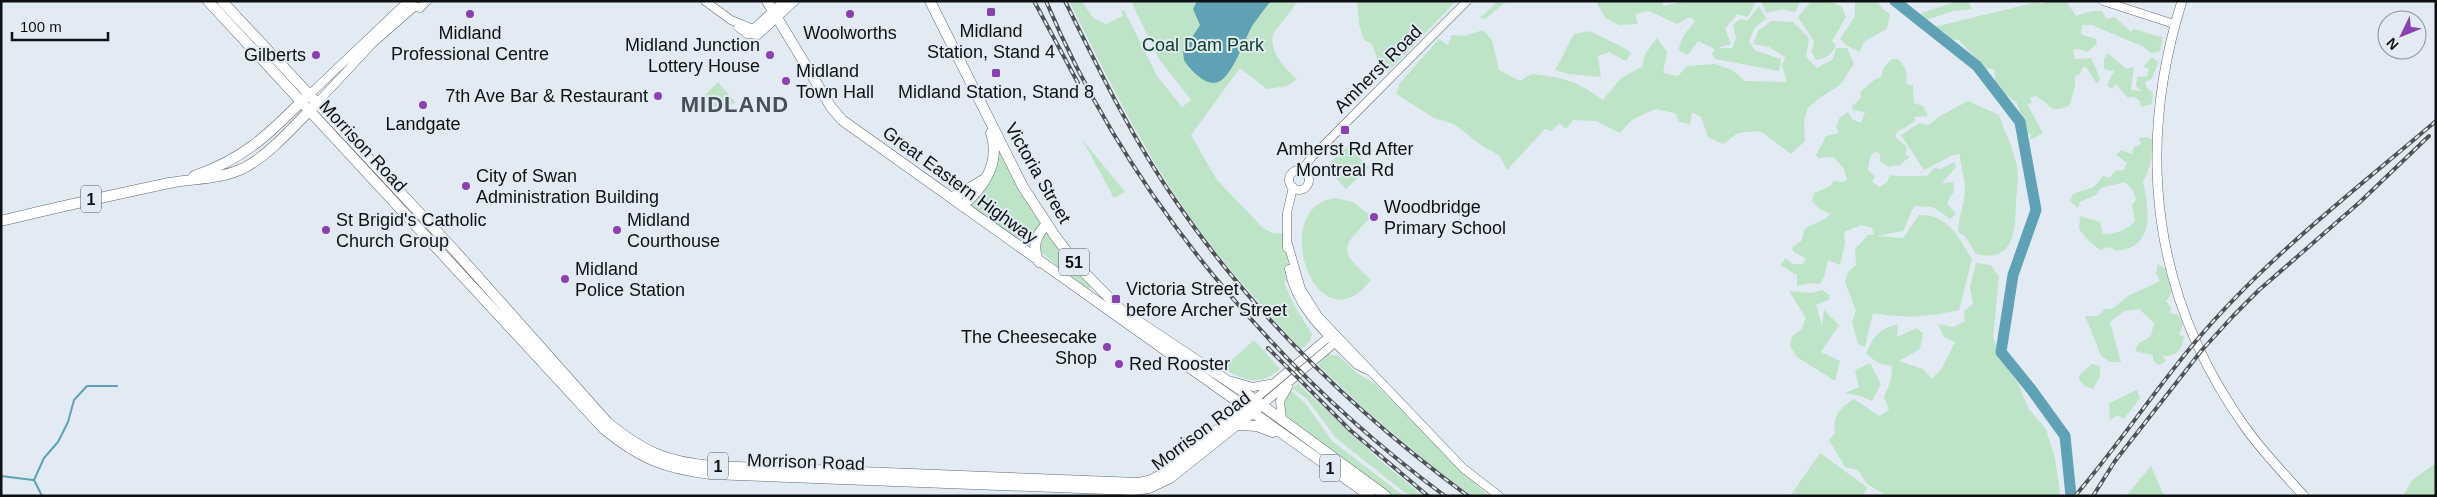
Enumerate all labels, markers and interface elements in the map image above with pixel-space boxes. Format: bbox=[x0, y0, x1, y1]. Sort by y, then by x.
marker: Midland Station, Stand 4 bbox=[985, 6, 997, 18]
marker: Midland Professional Centre bbox=[464, 8, 476, 20]
marker: Woolworths bbox=[844, 8, 856, 20]
scale bar bbox=[12, 10, 109, 42]
north arrow bbox=[2377, 10, 2427, 60]
text: 100 m bbox=[20, 18, 62, 35]
place label: Midland Station, Stand 4 bbox=[927, 21, 1055, 62]
street label: Amherst Road bbox=[1330, 21, 1426, 117]
place label: Midland Professional Centre bbox=[391, 23, 549, 64]
place label: Woolworths bbox=[803, 23, 897, 43]
place label: Midland Junction Lottery House bbox=[625, 35, 760, 76]
park label: Coal Dam Park bbox=[1142, 35, 1265, 55]
text: N bbox=[2383, 35, 2402, 53]
place label: Gilberts bbox=[244, 45, 306, 65]
marker: Gilberts bbox=[310, 49, 322, 61]
marker: Midland Junction Lottery House bbox=[764, 49, 776, 61]
place label: Midland Town Hall bbox=[796, 61, 874, 102]
marker: Midland Station, Stand 8 bbox=[990, 67, 1002, 79]
marker: Midland Town Hall bbox=[780, 75, 792, 87]
place label: Midland Station, Stand 8 bbox=[898, 82, 1094, 102]
place label: 7th Ave Bar & Restaurant bbox=[445, 86, 648, 106]
marker: 7th Ave Bar & Restaurant bbox=[652, 90, 664, 102]
district label: MIDLAND bbox=[681, 92, 789, 117]
street label: Morrison Road bbox=[315, 96, 411, 196]
marker: Landgate bbox=[417, 99, 429, 111]
place label: Landgate bbox=[385, 114, 461, 134]
street label: Victoria Street bbox=[1001, 119, 1075, 227]
street label: Great Eastern Highway bbox=[879, 122, 1041, 248]
marker: Amherst Rd After Montreal Rd bbox=[1339, 124, 1351, 136]
place label: Amherst Rd After Montreal Rd bbox=[1276, 139, 1414, 180]
place label: City of Swan Administration Building bbox=[476, 166, 659, 207]
marker: City of Swan Administration Building bbox=[460, 180, 472, 192]
road number: 1 bbox=[81, 185, 101, 212]
place label: Woodbridge Primary School bbox=[1384, 197, 1506, 238]
place label: St Brigid's Catholic Church Group bbox=[336, 210, 487, 251]
place label: Midland Courthouse bbox=[627, 210, 720, 251]
marker: Woodbridge Primary School bbox=[1368, 211, 1380, 223]
marker: St Brigid's Catholic Church Group bbox=[320, 224, 332, 236]
marker: Midland Courthouse bbox=[611, 224, 623, 236]
road number: 51 bbox=[1059, 248, 1089, 276]
place label: Midland Police Station bbox=[575, 259, 685, 300]
marker: Midland Police Station bbox=[559, 273, 571, 285]
place label: Victoria Street before Archer Street bbox=[1126, 279, 1287, 320]
marker: Victoria Street before Archer Street bbox=[1110, 293, 1122, 305]
place label: The Cheesecake Shop bbox=[961, 327, 1097, 368]
marker: The Cheesecake Shop bbox=[1101, 341, 1113, 353]
place label: Red Rooster bbox=[1129, 354, 1230, 374]
marker: Red Rooster bbox=[1113, 358, 1125, 370]
street label: Morrison Road bbox=[1148, 387, 1254, 475]
street label: Morrison Road bbox=[747, 450, 865, 474]
road number: 1 bbox=[708, 452, 728, 480]
road number: 1 bbox=[1320, 454, 1340, 482]

